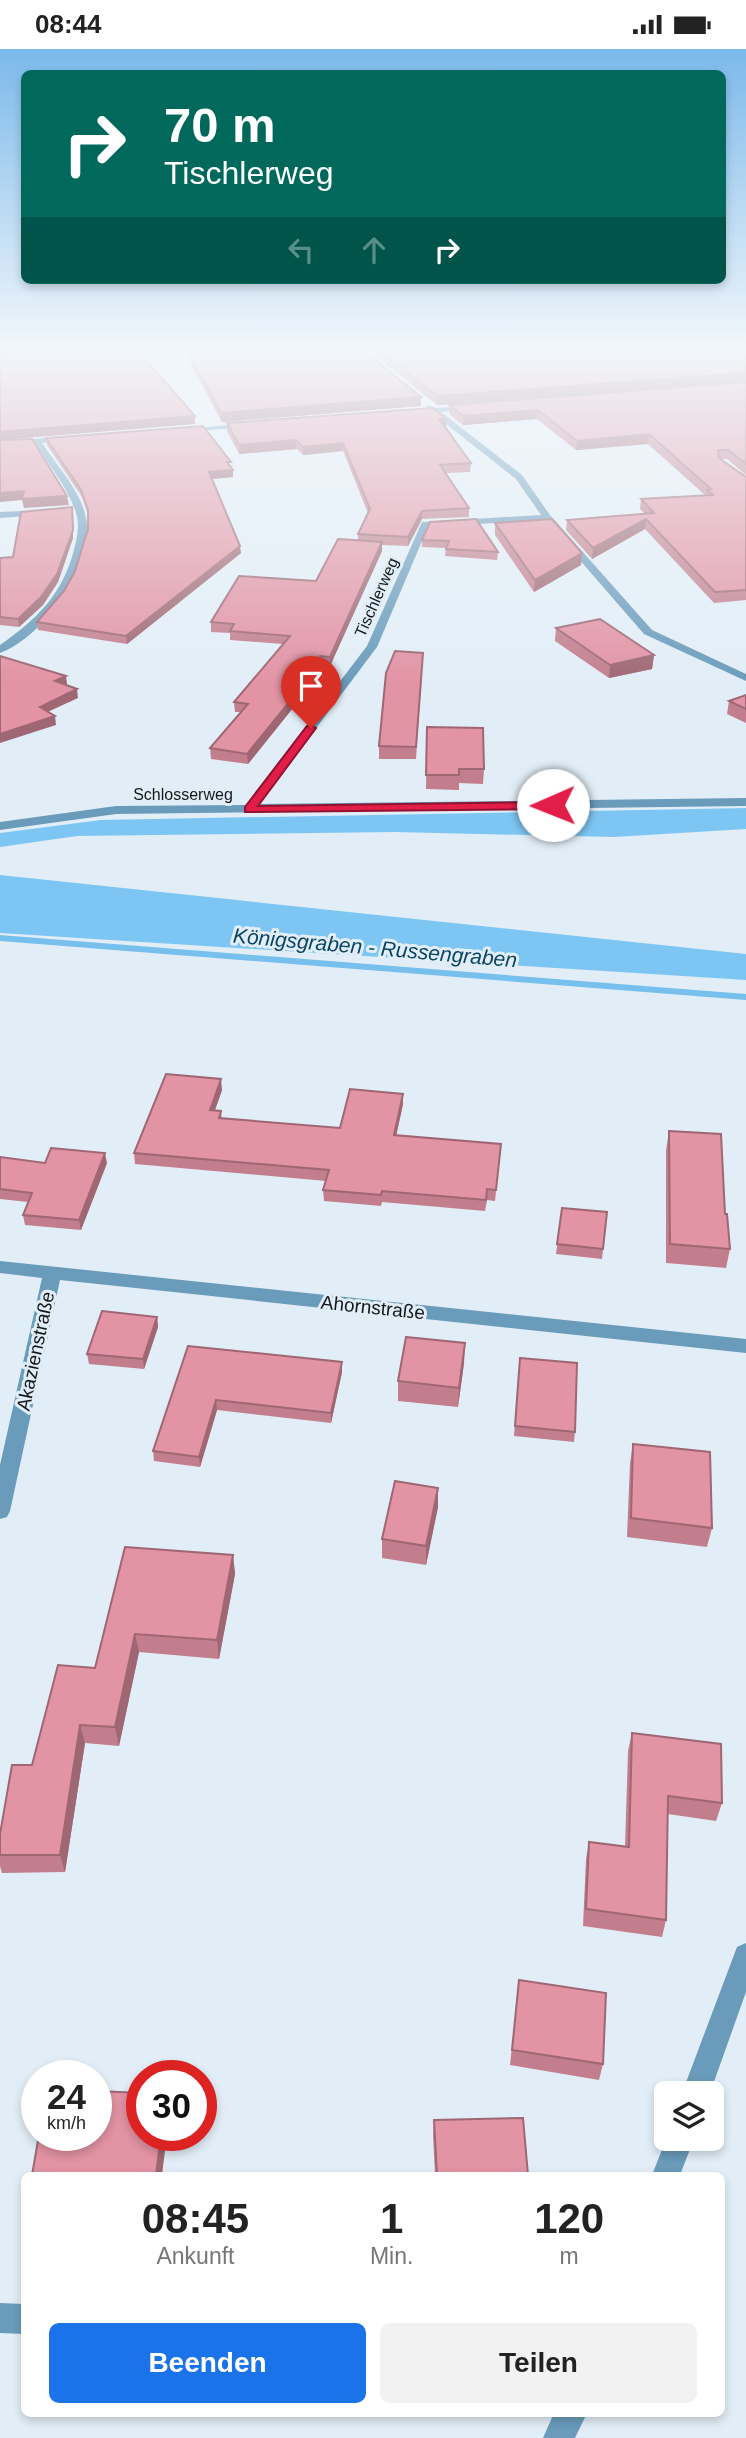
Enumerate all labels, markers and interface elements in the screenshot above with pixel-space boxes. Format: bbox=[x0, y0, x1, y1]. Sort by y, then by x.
text: 08:44 bbox=[35, 9, 102, 39]
icon: right bbox=[49, 98, 140, 189]
text: 70 m bbox=[164, 98, 276, 152]
text: Tischlerweg bbox=[164, 155, 334, 191]
icon: left bbox=[282, 231, 320, 269]
icon: ahead bbox=[355, 231, 393, 269]
icon: right bbox=[428, 231, 466, 269]
street label: Tischlerweg bbox=[351, 555, 401, 639]
pin bbox=[281, 656, 341, 728]
icon: arrive bbox=[292, 667, 330, 705]
position arrow bbox=[516, 768, 590, 842]
street label: Schlosserweg bbox=[133, 786, 233, 803]
water label: Königsgraben - Russengraben bbox=[232, 924, 518, 971]
street label: Akazienstraße bbox=[13, 1290, 58, 1413]
street label: Ahornstraße bbox=[320, 1292, 426, 1323]
speed limit sign: 30 bbox=[126, 2060, 217, 2151]
text: 24 bbox=[47, 2077, 86, 2116]
map controls bbox=[654, 2081, 724, 2151]
button: layers bbox=[654, 2081, 724, 2151]
text: km/h bbox=[47, 2113, 86, 2133]
text: 08:45 bbox=[142, 2195, 249, 2242]
text: 1 bbox=[380, 2195, 403, 2242]
text: 120 bbox=[534, 2195, 604, 2242]
text: Ankunft bbox=[156, 2243, 234, 2269]
text: Min. bbox=[370, 2243, 413, 2269]
text: m bbox=[560, 2243, 579, 2269]
button: Beenden bbox=[49, 2323, 366, 2403]
button: Teilen bbox=[380, 2323, 697, 2403]

